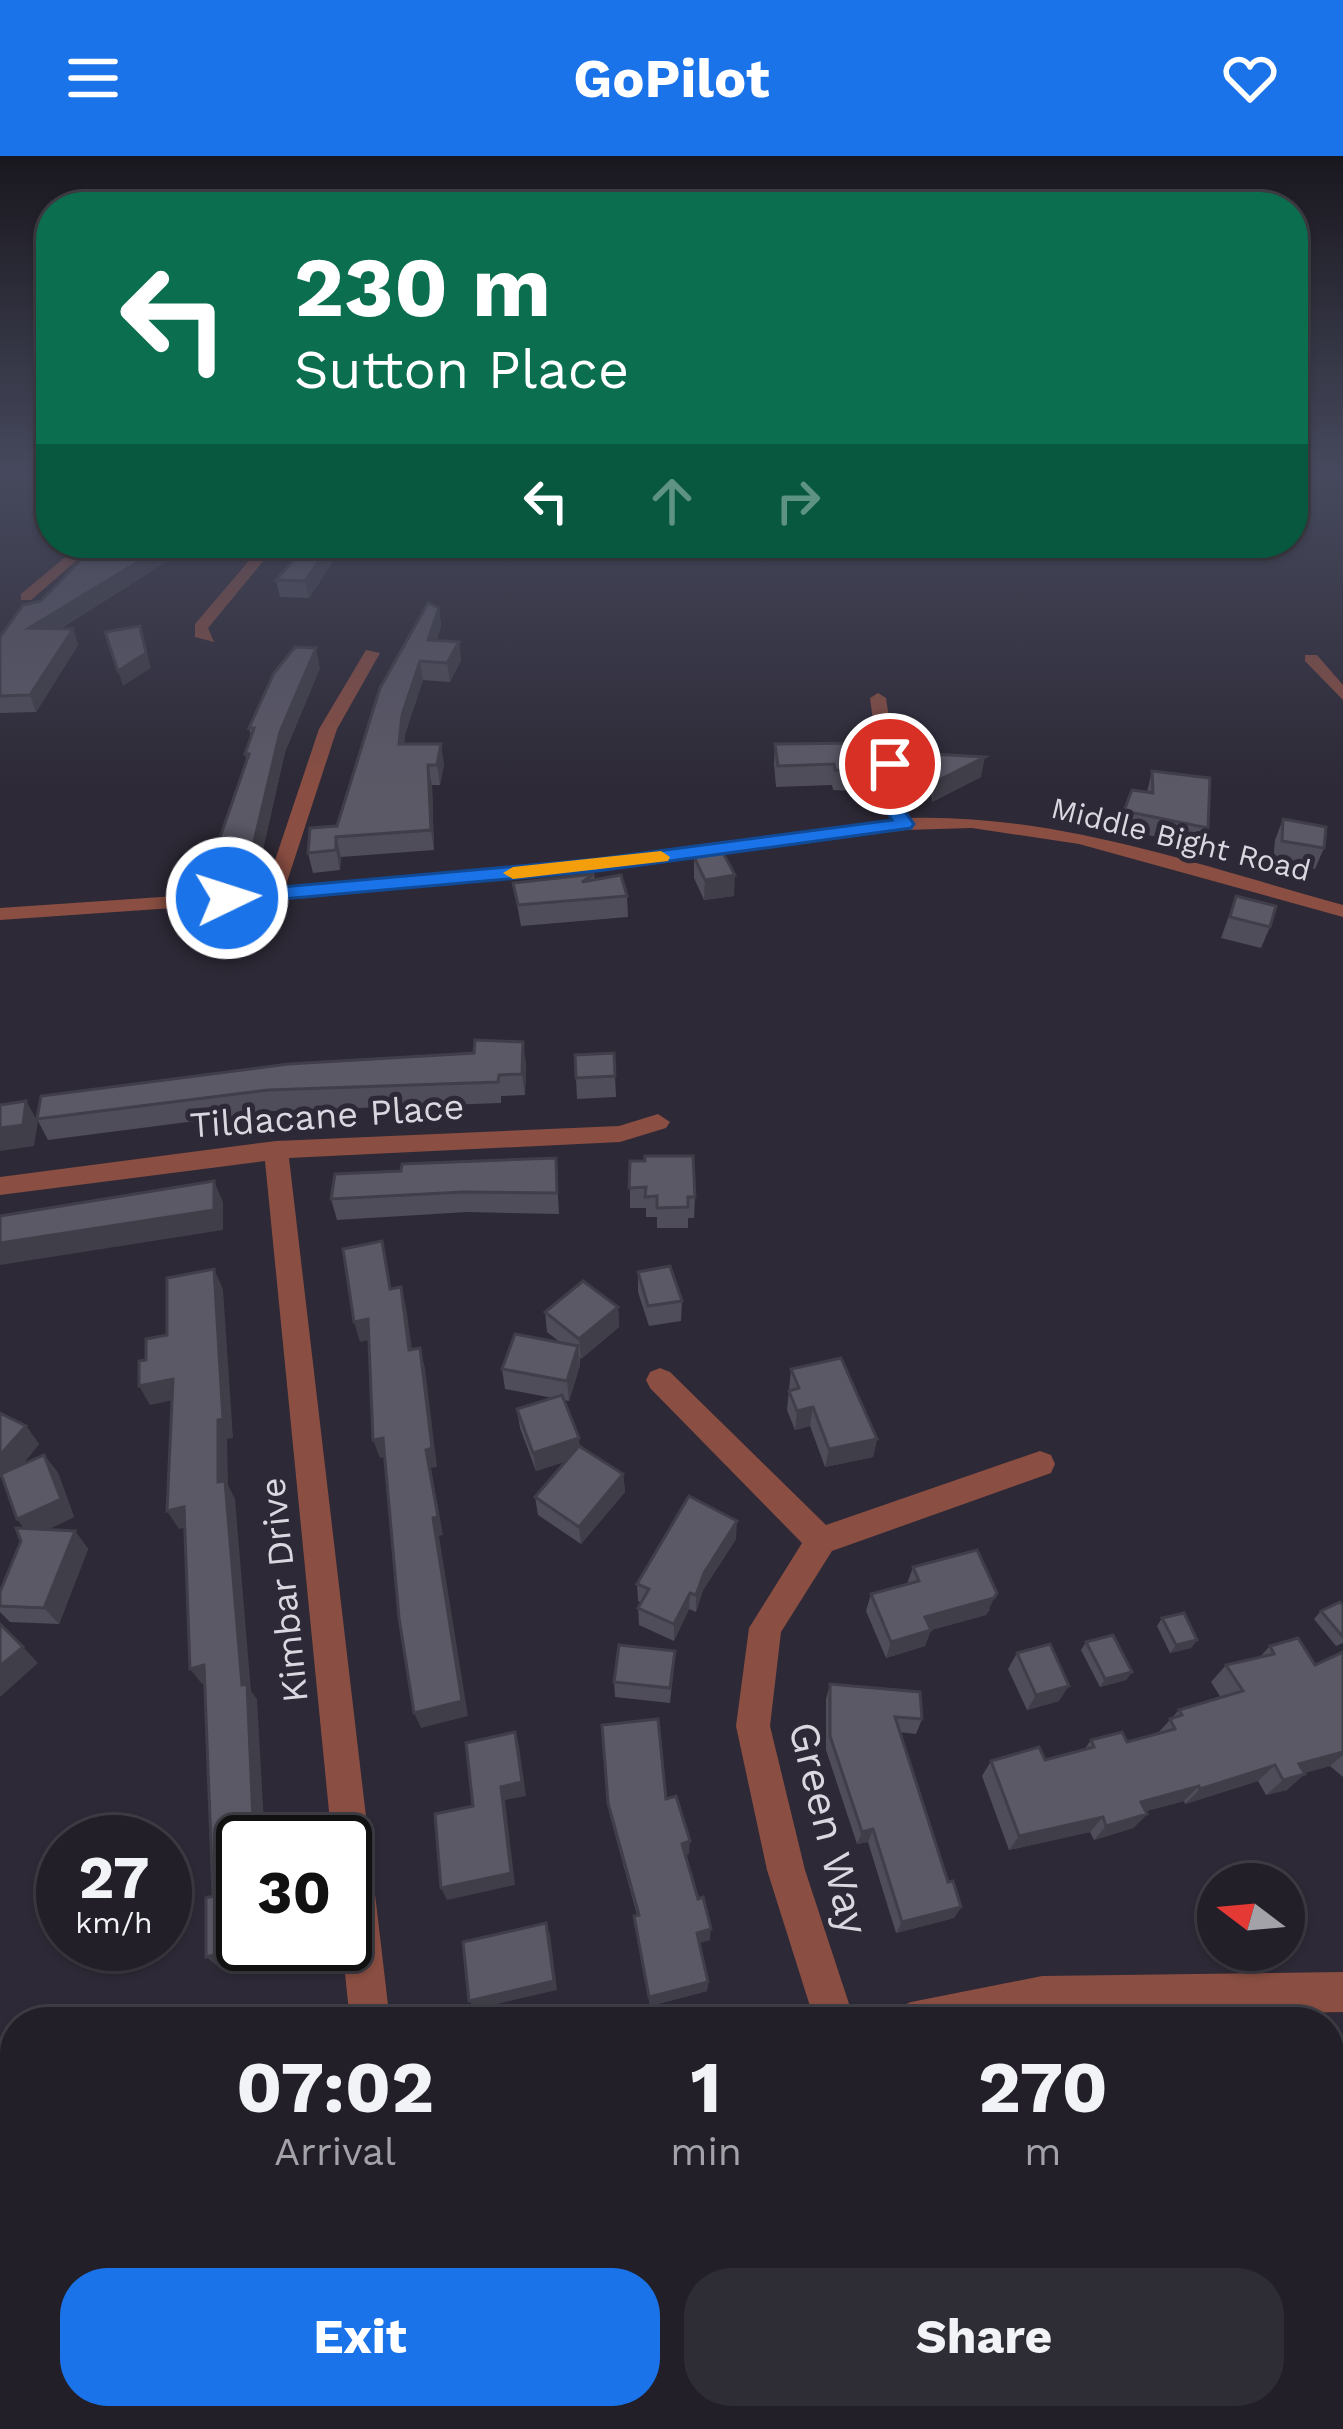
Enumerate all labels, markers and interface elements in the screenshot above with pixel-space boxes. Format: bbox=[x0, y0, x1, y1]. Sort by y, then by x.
icon: menu bbox=[60, 45, 126, 111]
icon: heart bbox=[1217, 45, 1283, 111]
text: GoPilot bbox=[573, 47, 770, 110]
text: 230 m bbox=[294, 238, 551, 336]
icon: left bbox=[96, 240, 252, 396]
text: Sutton Place bbox=[294, 338, 629, 401]
icon: left bbox=[513, 468, 579, 534]
icon: ahead bbox=[639, 468, 705, 534]
icon: right bbox=[765, 468, 831, 534]
pin bbox=[839, 713, 941, 815]
icon: arrive bbox=[857, 731, 923, 797]
street label: Middle Bight Road bbox=[1048, 790, 1314, 888]
position arrow bbox=[164, 835, 290, 961]
street label: Tildacane Place bbox=[188, 1085, 466, 1147]
street label: Kimbar Drive bbox=[251, 1475, 317, 1705]
street label: Green Way bbox=[779, 1717, 879, 1940]
speed limit sign: 30 bbox=[216, 1815, 372, 1971]
text: 27 bbox=[78, 1842, 150, 1913]
north arrow bbox=[1197, 1863, 1305, 1971]
map controls bbox=[1197, 1863, 1305, 1971]
text: km/h bbox=[75, 1905, 153, 1940]
text: 07:02 bbox=[236, 2045, 434, 2129]
text: 1 bbox=[691, 2045, 722, 2129]
text: 270 bbox=[978, 2045, 1108, 2129]
text: Arrival bbox=[274, 2129, 396, 2174]
text: min bbox=[670, 2129, 742, 2174]
text: m bbox=[1024, 2129, 1062, 2174]
button: Exit bbox=[60, 2268, 660, 2406]
button: Share bbox=[684, 2268, 1284, 2406]

